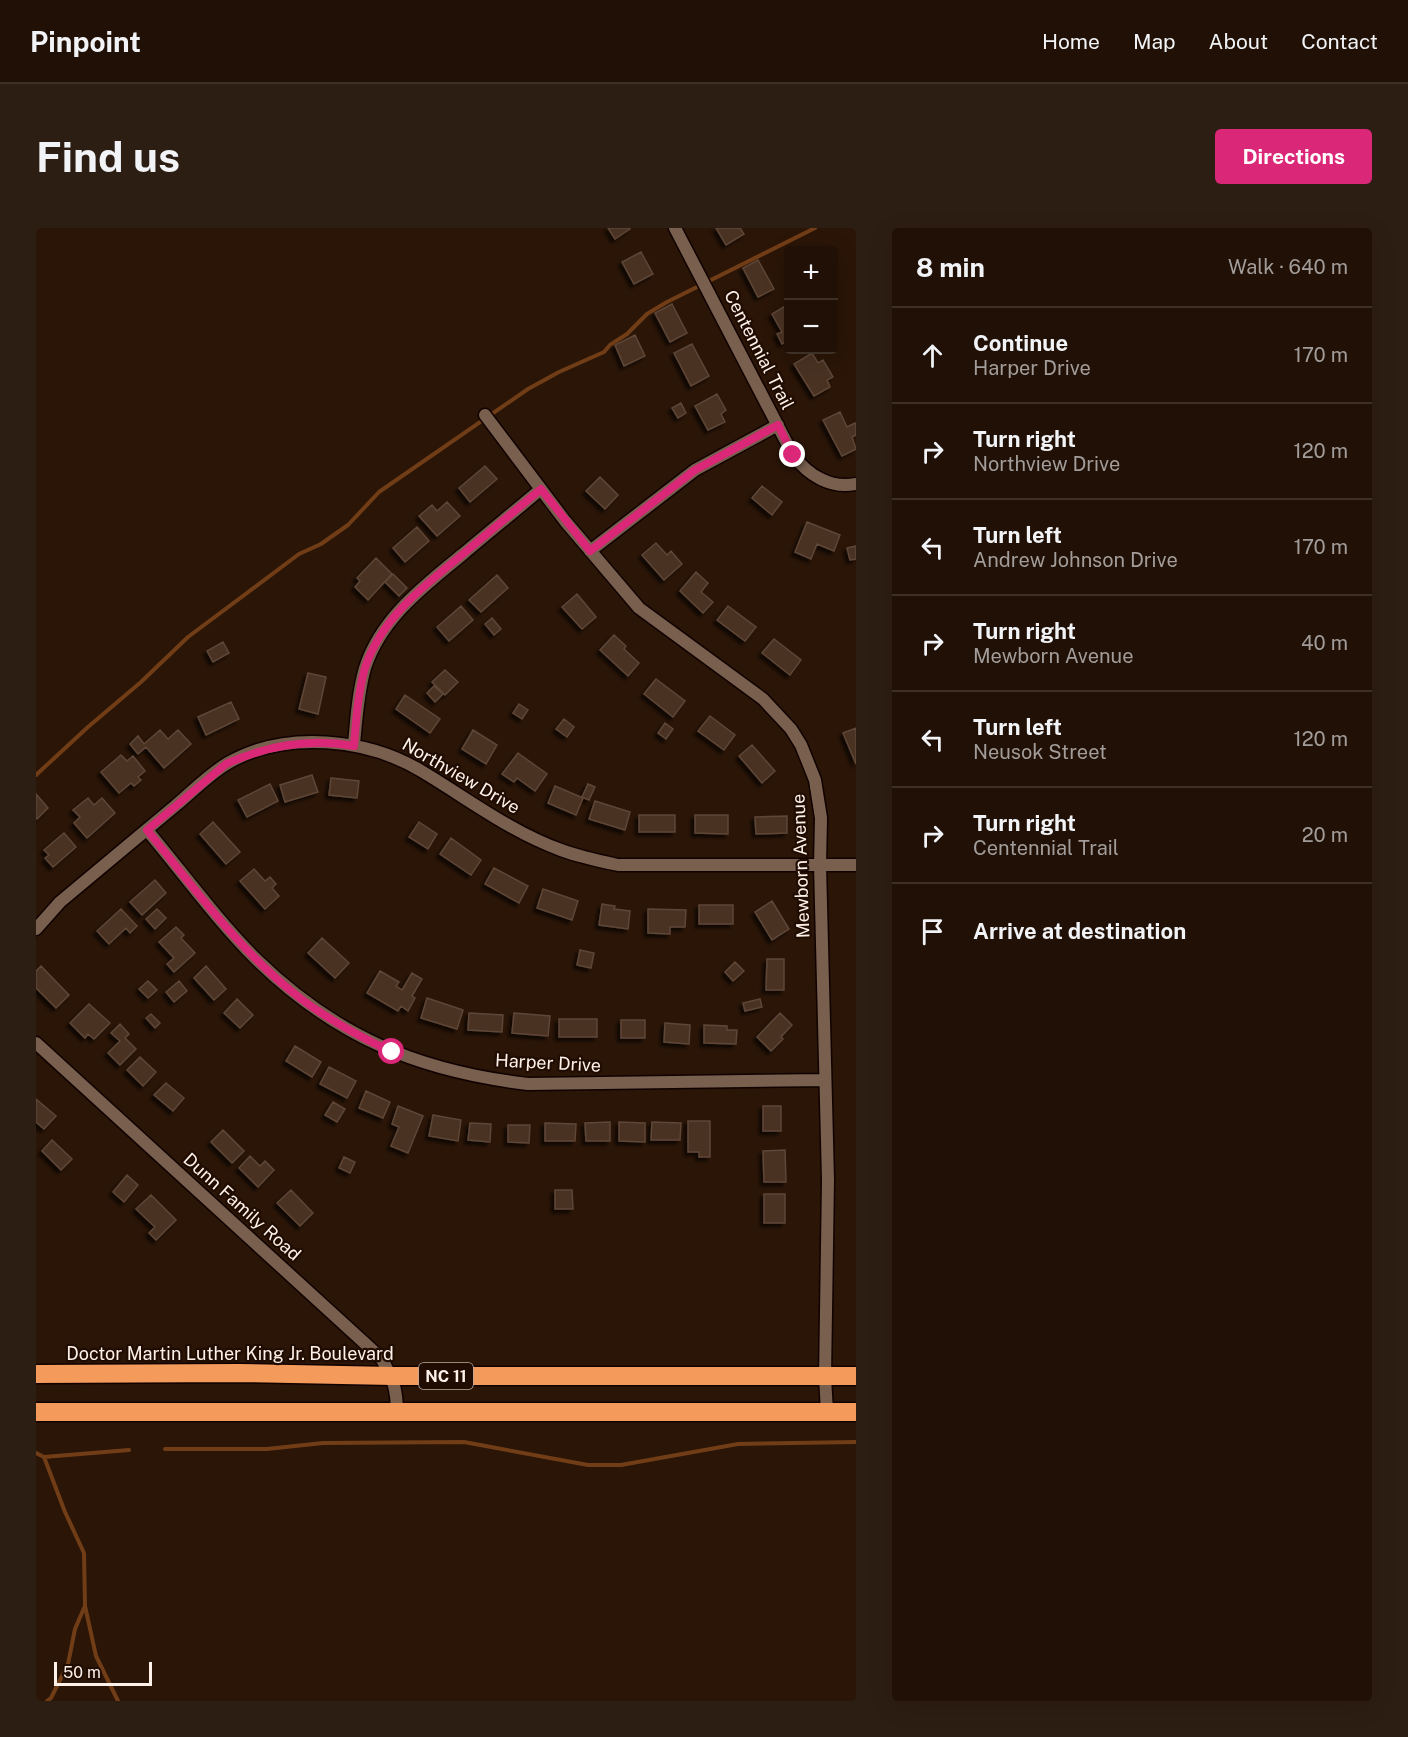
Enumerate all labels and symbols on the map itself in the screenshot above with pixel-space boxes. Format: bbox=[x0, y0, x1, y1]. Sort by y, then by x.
street label: Centennial Trail bbox=[720, 287, 799, 413]
route end bbox=[779, 441, 805, 467]
street label: Northview Drive bbox=[399, 733, 524, 818]
street label: Mewborn Avenue bbox=[787, 793, 814, 939]
route start bbox=[378, 1038, 404, 1064]
street label: Harper Drive bbox=[494, 1049, 602, 1076]
street label: Dunn Family Road bbox=[179, 1148, 305, 1265]
street label: Doctor Martin Luther King Jr. Boulevard bbox=[66, 1343, 394, 1364]
road number: NC 11 bbox=[419, 1363, 473, 1389]
scale bar bbox=[54, 1659, 152, 1686]

